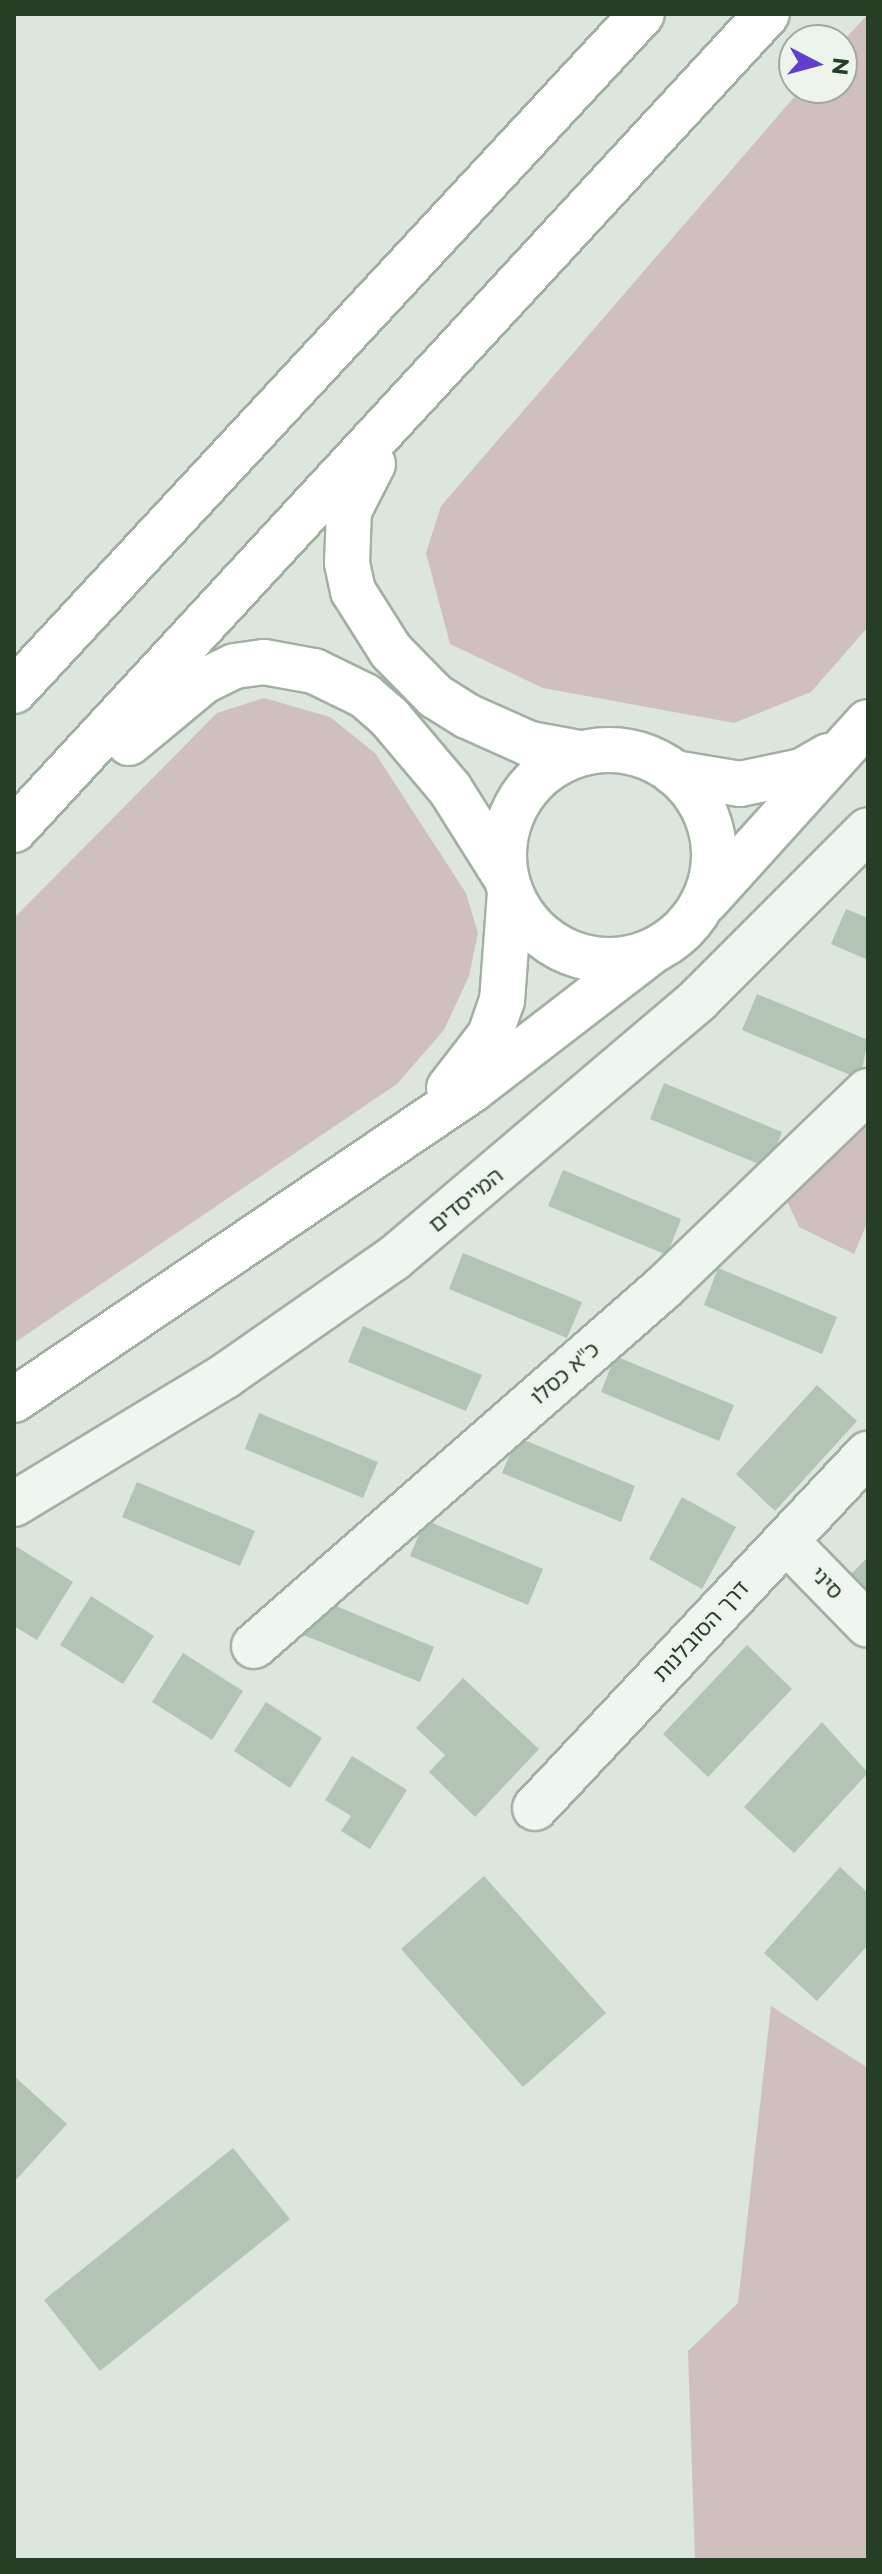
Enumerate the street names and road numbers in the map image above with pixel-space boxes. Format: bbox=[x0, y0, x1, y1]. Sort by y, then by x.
street label: המייסדים bbox=[423, 1162, 509, 1238]
street label: כ"א כסלו bbox=[525, 1336, 605, 1410]
street label: סיני bbox=[805, 1561, 849, 1605]
street label: דרך הסובלנות bbox=[647, 1575, 755, 1687]

